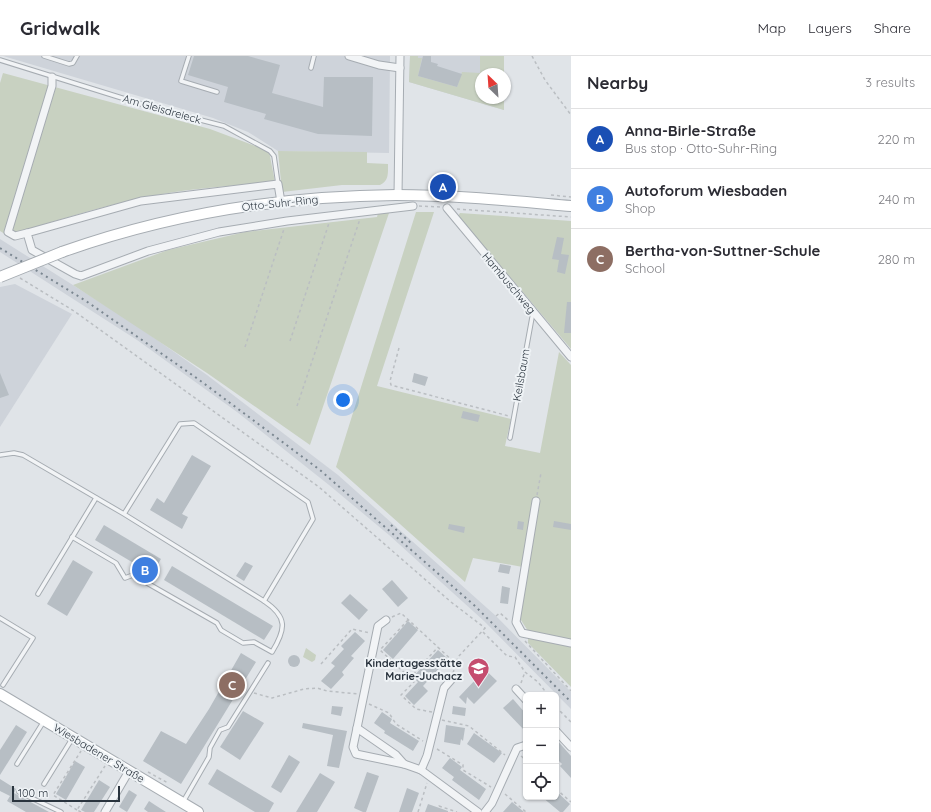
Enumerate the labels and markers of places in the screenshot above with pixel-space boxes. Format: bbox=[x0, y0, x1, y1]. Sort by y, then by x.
pin: A bbox=[430, 172, 456, 202]
pin: B bbox=[132, 555, 158, 585]
place label: Kindertagesstätte Marie-Juchacz bbox=[365, 656, 463, 683]
school or university icon: Kindertagesstätte Marie-Juchacz bbox=[465, 656, 491, 689]
pin: C bbox=[219, 670, 245, 700]

